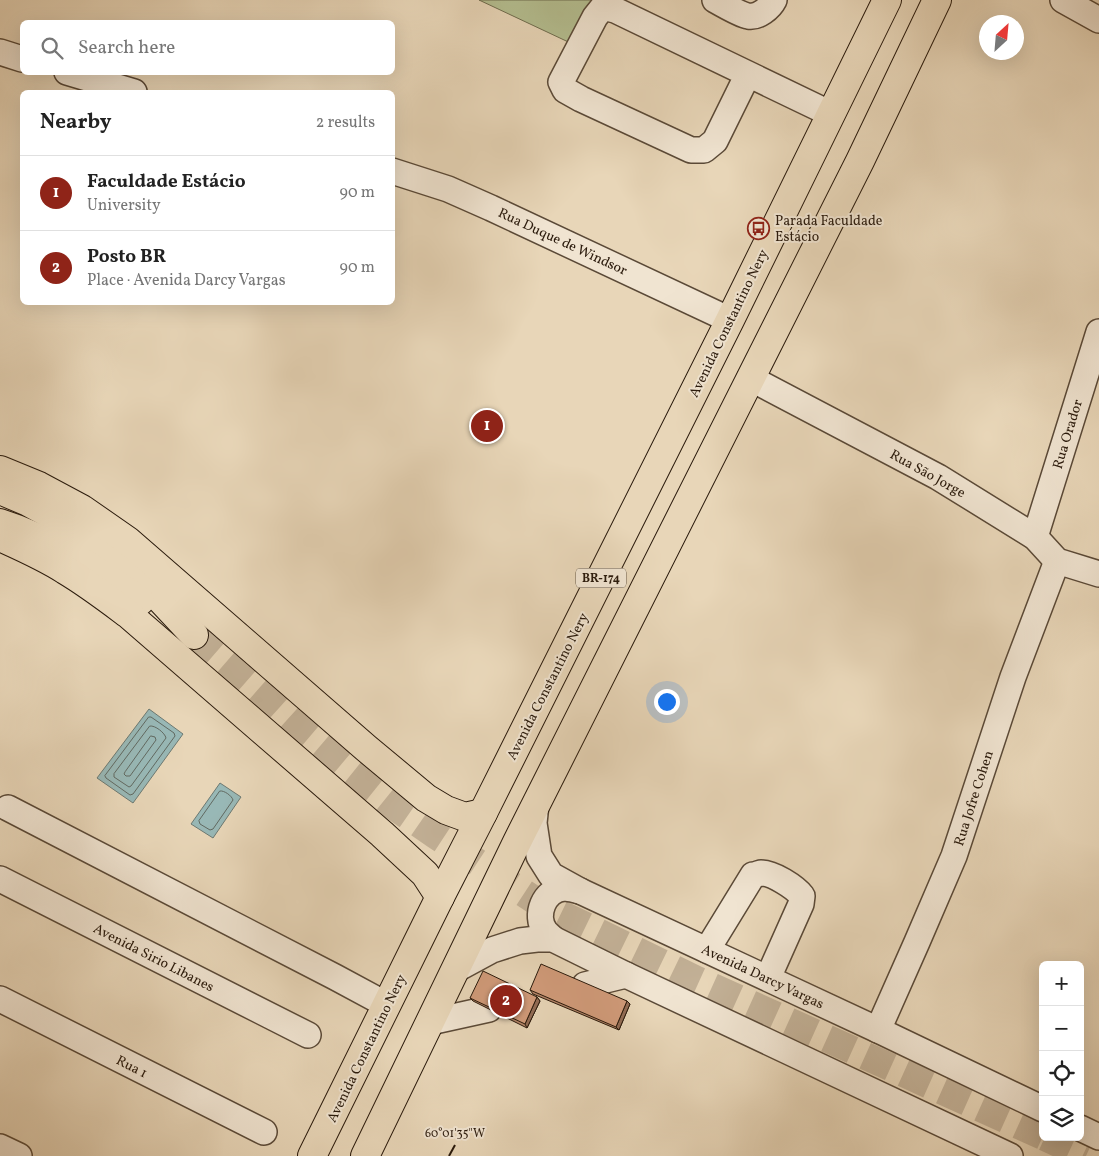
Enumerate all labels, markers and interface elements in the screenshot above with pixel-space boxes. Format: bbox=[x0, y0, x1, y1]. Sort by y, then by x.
north arrow bbox=[979, 15, 1024, 60]
search box bbox=[20, 20, 395, 75]
icon: search bbox=[38, 34, 66, 62]
text: Search here bbox=[78, 35, 175, 61]
text: Nearby bbox=[40, 108, 111, 137]
text: 2 results bbox=[316, 112, 375, 134]
text: Faculdade Estácio bbox=[87, 169, 246, 195]
text: 1 bbox=[53, 182, 59, 204]
text: 90 m bbox=[339, 182, 375, 204]
text: University bbox=[87, 195, 161, 217]
street label: Rua Duque de Windsor bbox=[495, 204, 630, 281]
place label: Parada Faculdade Estácio bbox=[775, 212, 883, 247]
bus stop icon: Parada Faculdade Estácio bbox=[747, 216, 771, 240]
text: Posto BR bbox=[87, 244, 166, 270]
street label: Avenida Constantino Nery bbox=[685, 246, 774, 401]
text: 2 bbox=[52, 257, 60, 279]
text: 90 m bbox=[339, 257, 375, 279]
text: Place · Avenida Darcy Vargas bbox=[87, 270, 286, 292]
street label: Rua Orador bbox=[1049, 397, 1088, 471]
pin: 1 bbox=[471, 407, 503, 445]
street label: Rua São Jorge bbox=[886, 446, 969, 503]
road number: BR-174 bbox=[576, 568, 626, 588]
street label: Avenida Constantino Nery bbox=[503, 610, 594, 763]
your location bbox=[654, 689, 680, 715]
street label: Rua Jofre Cohen bbox=[950, 748, 999, 849]
street label: Avenida Sirio Libanes bbox=[90, 920, 217, 997]
street label: Avenida Darcy Vargas bbox=[698, 941, 827, 1014]
map controls bbox=[1039, 961, 1084, 1141]
button: + bbox=[1039, 961, 1084, 1006]
street label: Avenida Constantino Nery bbox=[323, 971, 412, 1126]
pin: 2 bbox=[490, 982, 522, 1020]
button: − bbox=[1039, 1006, 1084, 1051]
street label: Rua 1 bbox=[112, 1051, 150, 1083]
button: locate bbox=[1039, 1051, 1084, 1096]
button: layers bbox=[1039, 1096, 1084, 1141]
text: 60°01'35"W bbox=[425, 1126, 485, 1142]

